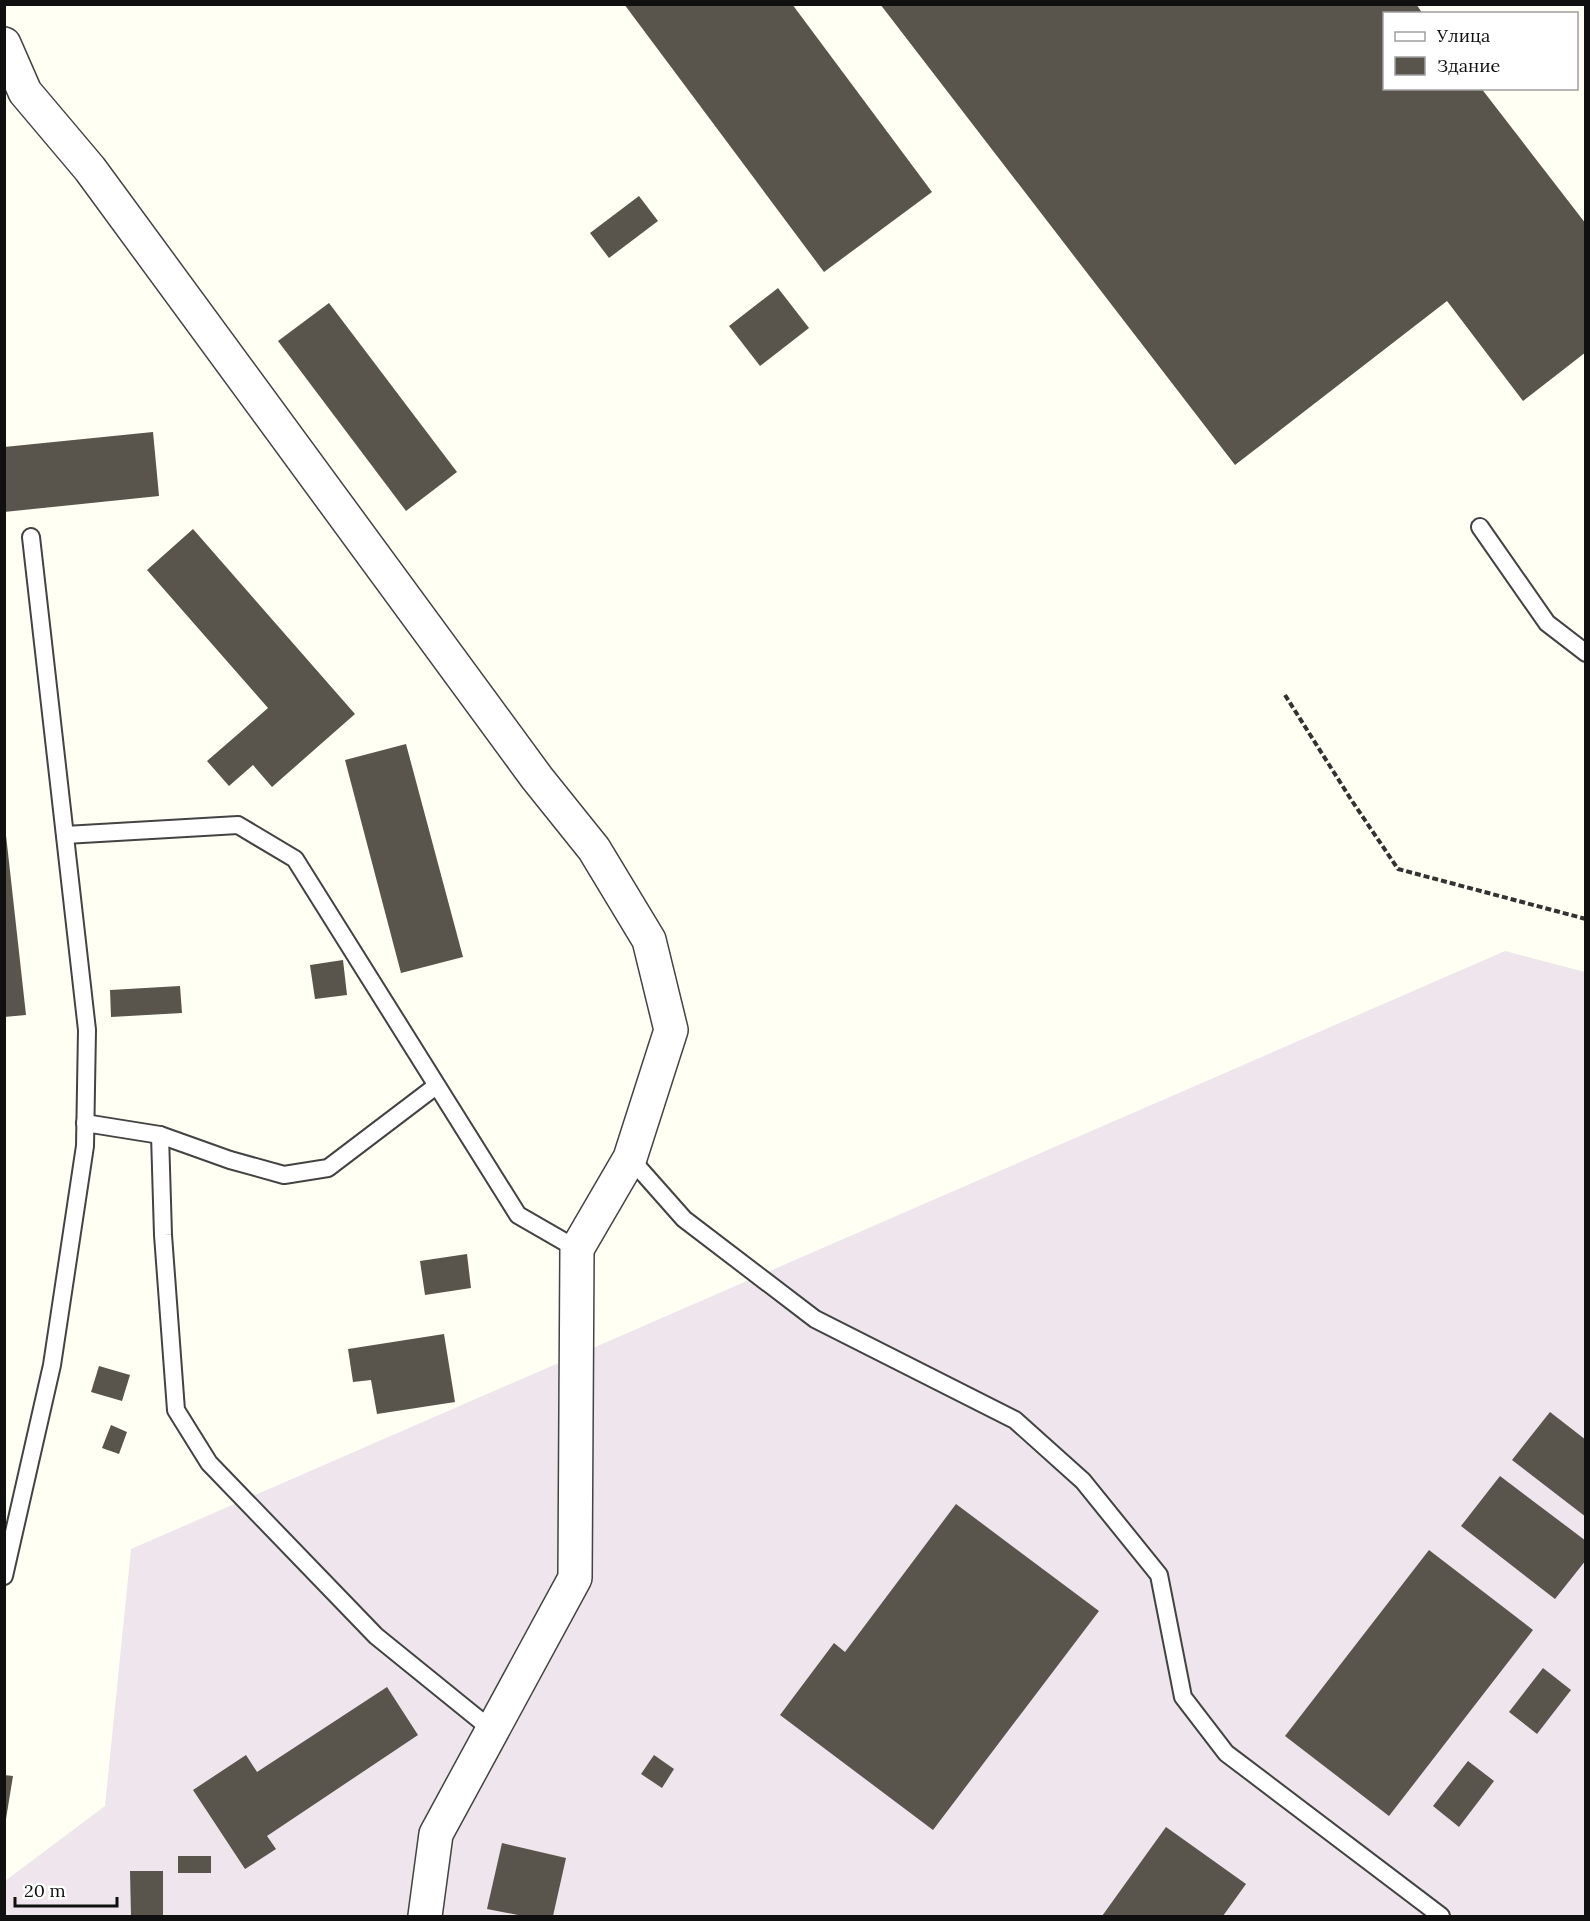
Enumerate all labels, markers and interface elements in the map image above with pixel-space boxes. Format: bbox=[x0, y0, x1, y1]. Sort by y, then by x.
legend bbox=[1383, 12, 1578, 90]
text: Улица bbox=[1436, 24, 1490, 47]
text: Здание bbox=[1437, 54, 1500, 77]
scale bar bbox=[15, 1870, 117, 1908]
text: 20 m bbox=[24, 1879, 66, 1902]

